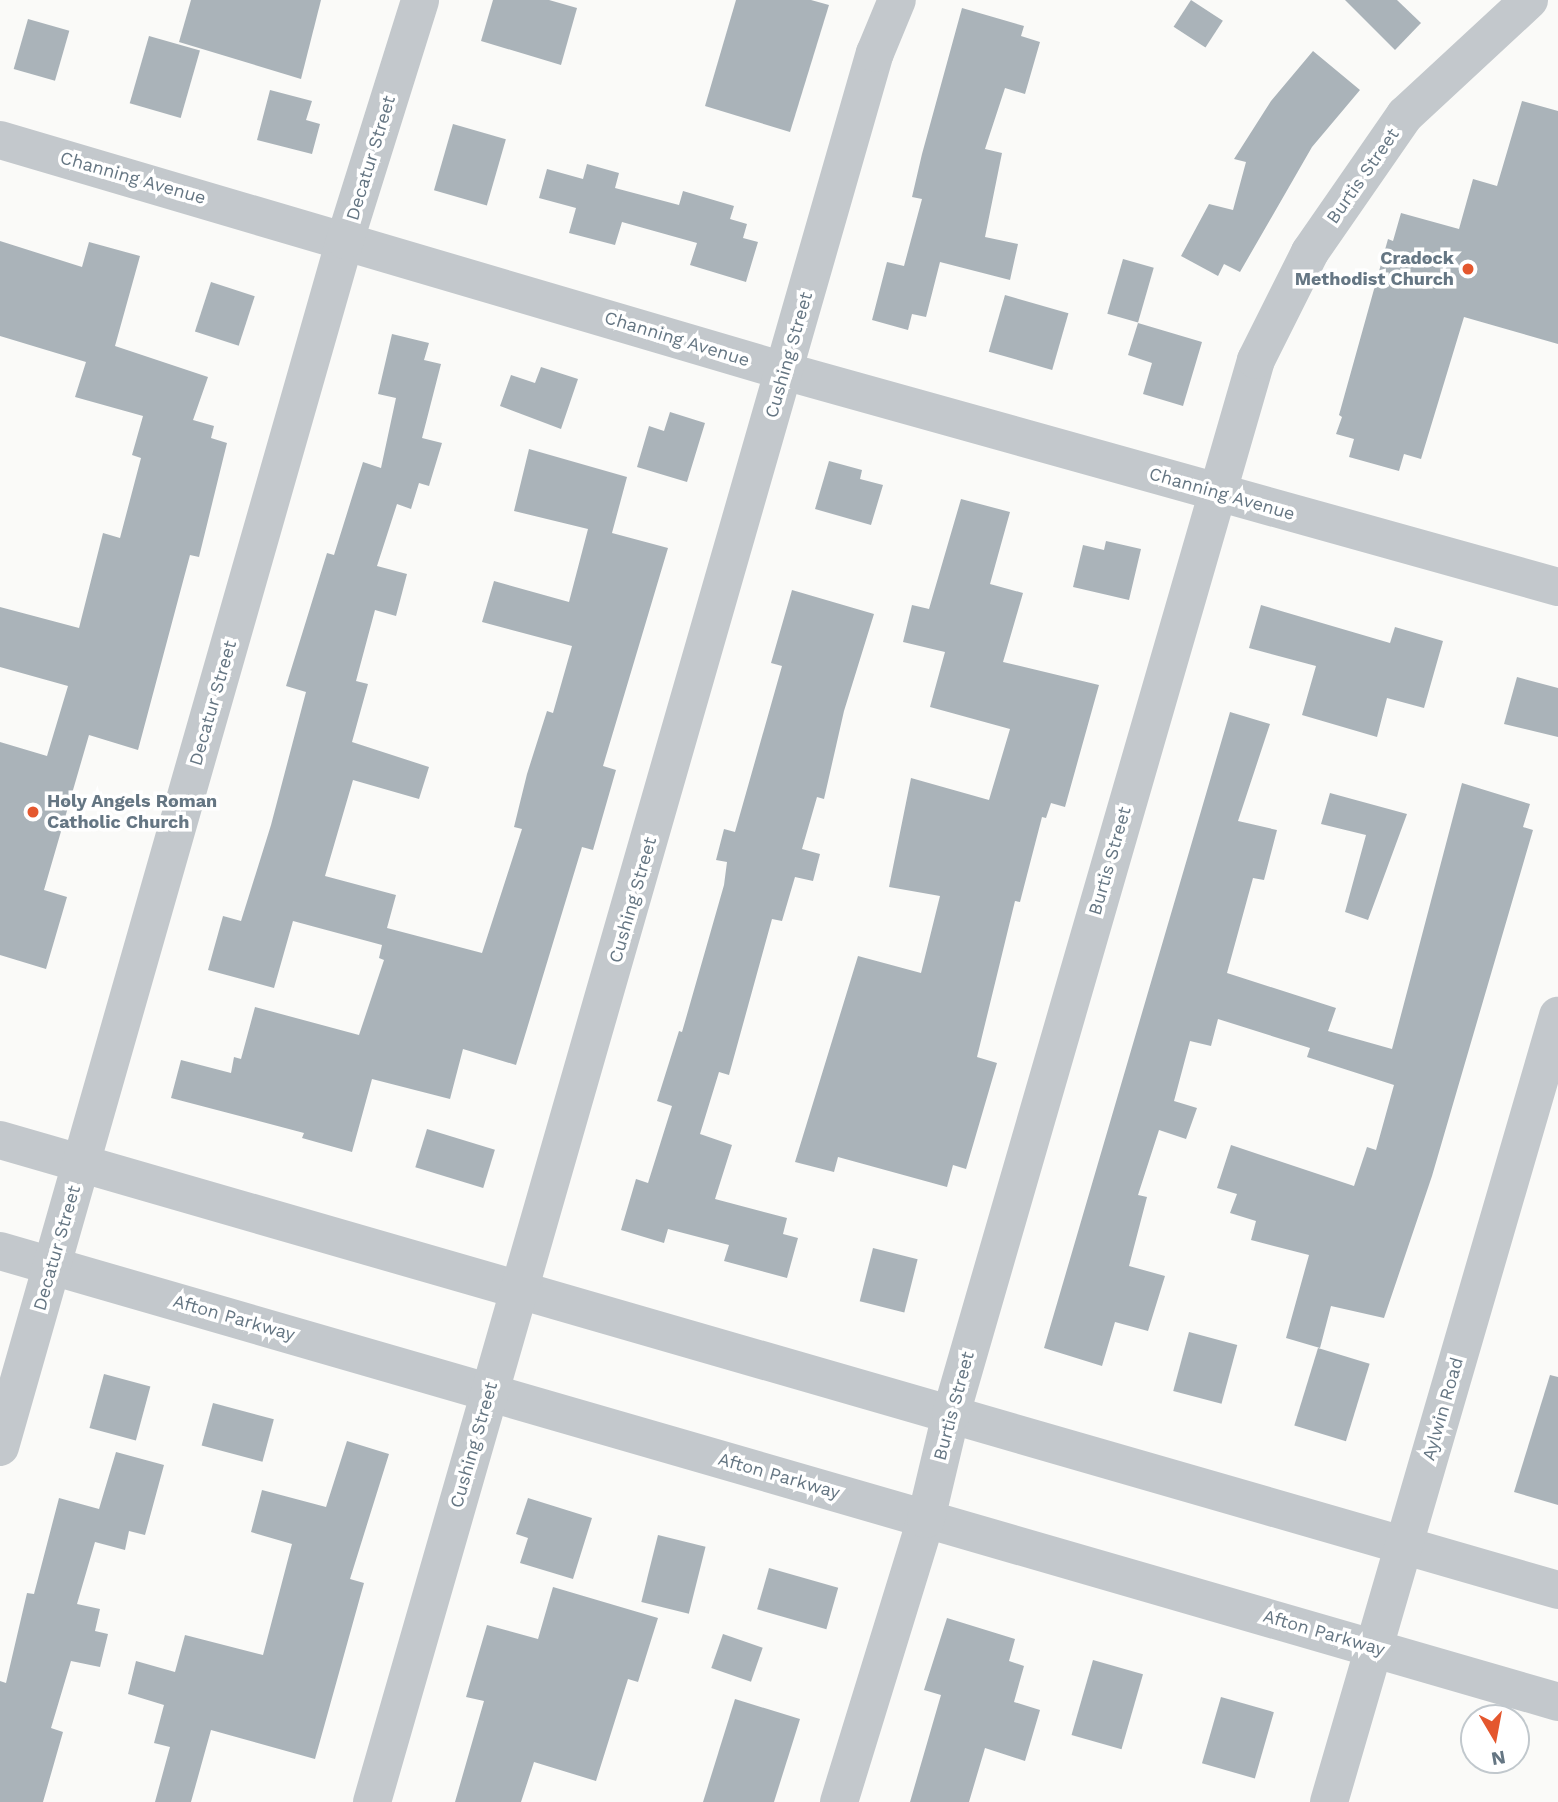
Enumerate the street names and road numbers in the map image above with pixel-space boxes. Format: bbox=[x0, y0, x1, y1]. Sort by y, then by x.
street label: Decatur Street bbox=[342, 93, 400, 223]
street label: Burtis Street bbox=[1322, 124, 1404, 228]
street label: Channing Avenue bbox=[57, 147, 209, 209]
street label: Cushing Street bbox=[761, 290, 817, 420]
street label: Channing Avenue bbox=[602, 307, 752, 371]
street label: Channing Avenue bbox=[1146, 463, 1298, 525]
street label: Decatur Street bbox=[185, 638, 241, 768]
street label: Burtis Street bbox=[1084, 804, 1136, 918]
street label: Cushing Street bbox=[605, 835, 661, 965]
street label: Decatur Street bbox=[29, 1183, 85, 1313]
street label: Afton Parkway bbox=[171, 1290, 297, 1346]
street label: Burtis Street bbox=[929, 1349, 979, 1463]
street label: Aylwin Road bbox=[1418, 1355, 1468, 1463]
street label: Cushing Street bbox=[446, 1380, 502, 1510]
street label: Afton Parkway bbox=[716, 1448, 842, 1504]
street label: Afton Parkway bbox=[1261, 1605, 1387, 1661]

